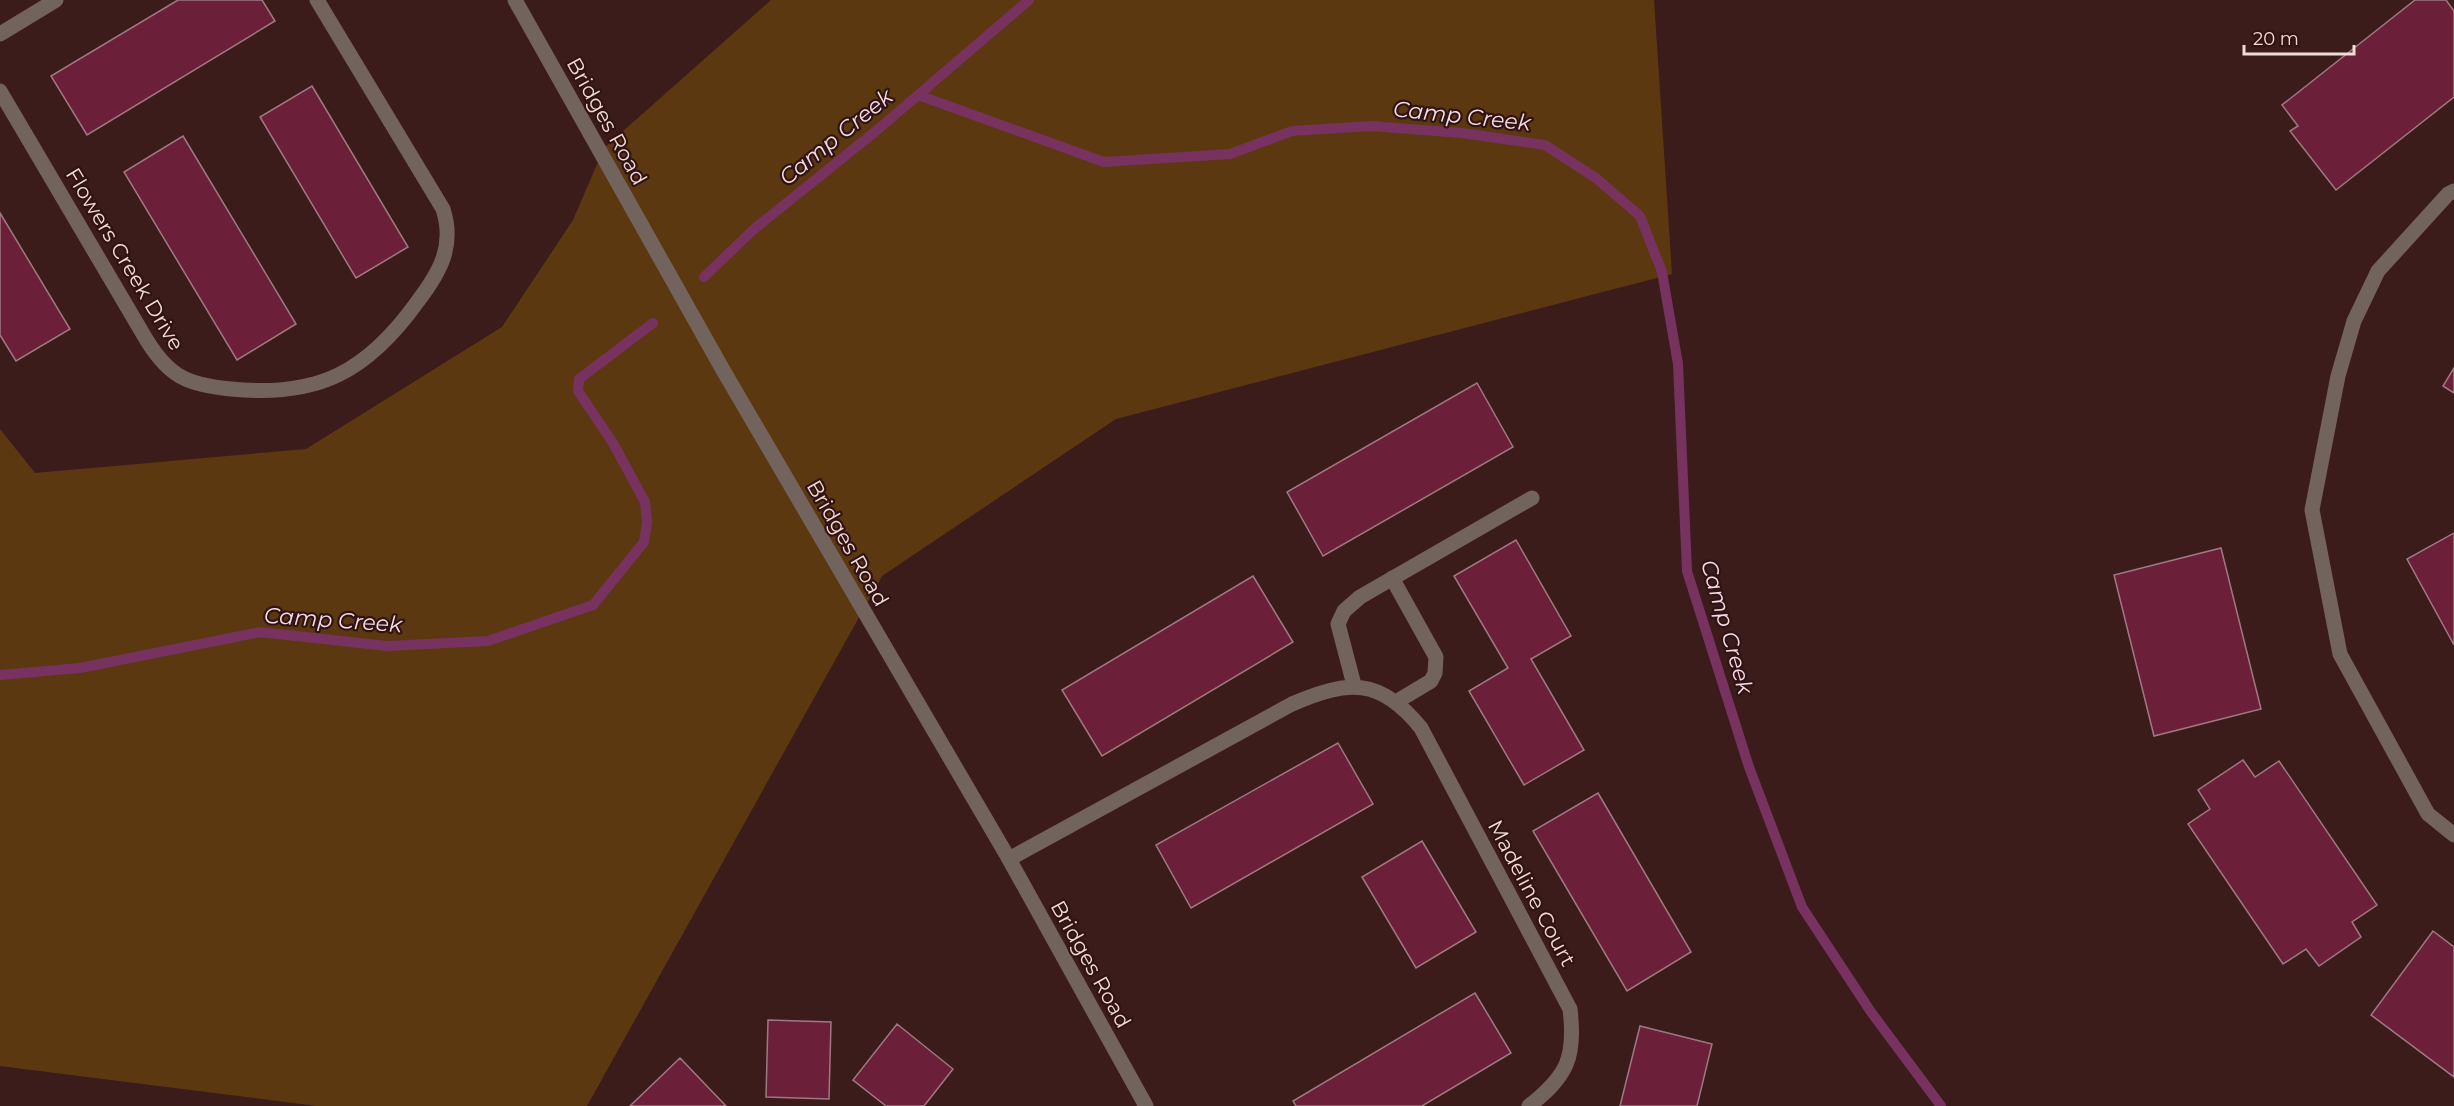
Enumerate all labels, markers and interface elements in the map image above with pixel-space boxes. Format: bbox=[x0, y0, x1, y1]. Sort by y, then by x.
scale bar bbox=[2244, 18, 2354, 56]
text: 20 m bbox=[2253, 28, 2299, 50]
street label: Bridges Road bbox=[562, 53, 652, 189]
water label: Camp Creek bbox=[774, 82, 899, 191]
water label: Camp Creek bbox=[1392, 95, 1533, 137]
street label: Flowers Creek Drive bbox=[61, 163, 189, 355]
street label: Bridges Road bbox=[802, 475, 894, 611]
water label: Camp Creek bbox=[1695, 557, 1759, 698]
water label: Camp Creek bbox=[263, 602, 404, 638]
street label: Madeline Court bbox=[1483, 816, 1581, 970]
street label: Bridges Road bbox=[1046, 896, 1136, 1032]

